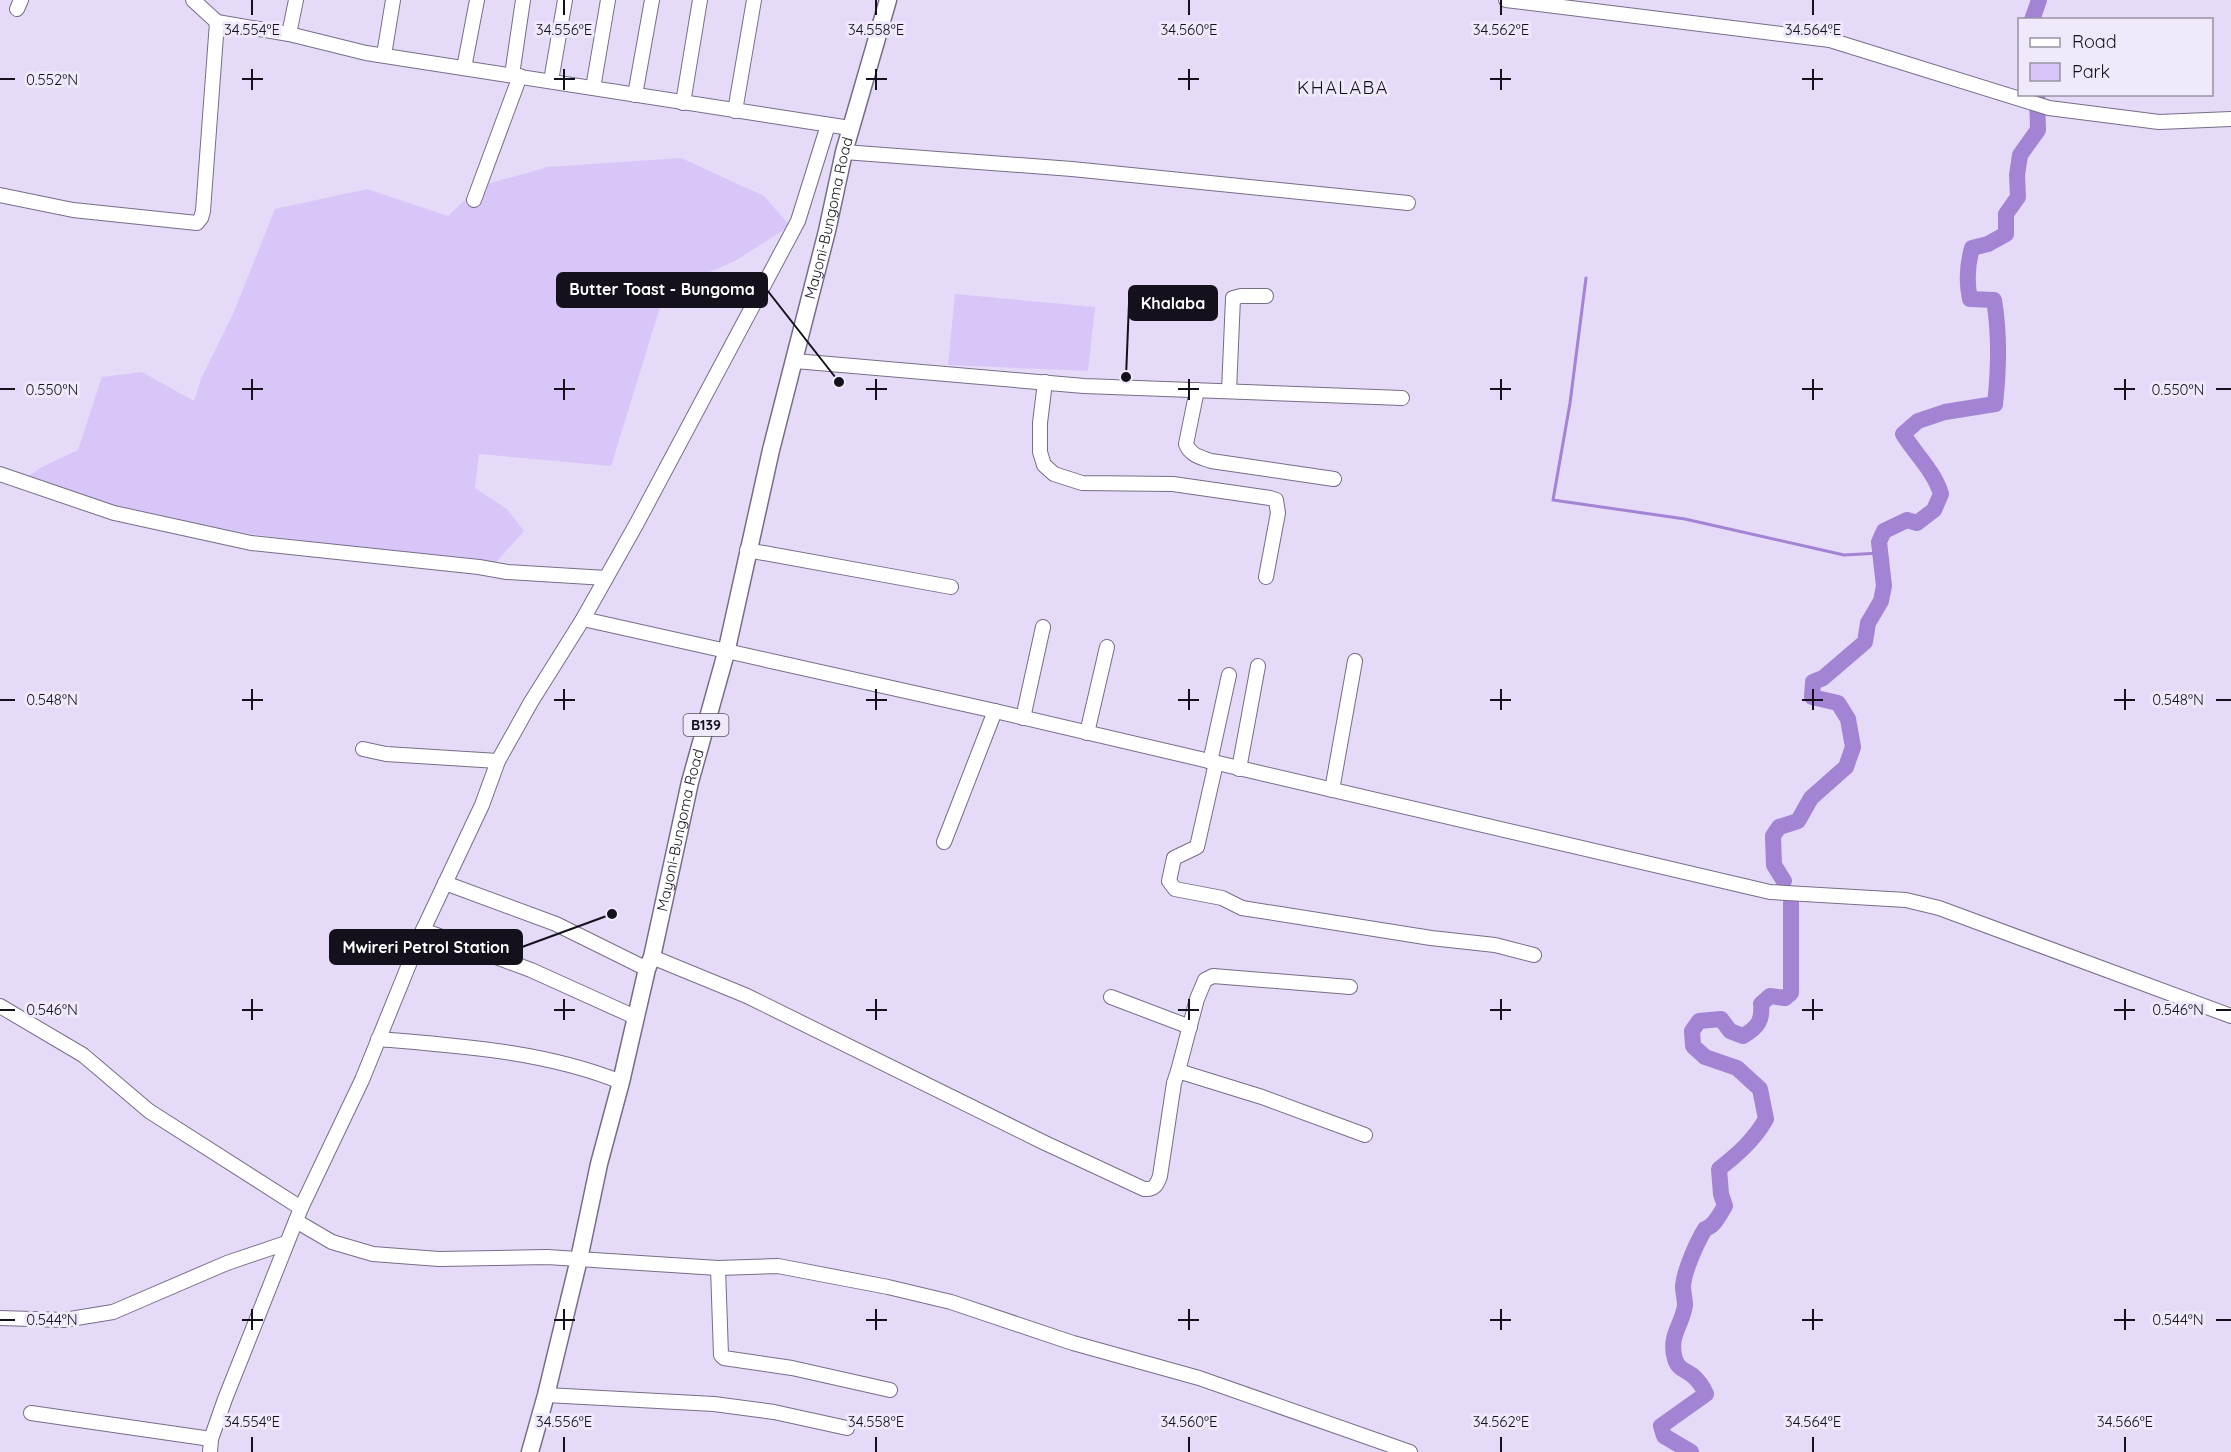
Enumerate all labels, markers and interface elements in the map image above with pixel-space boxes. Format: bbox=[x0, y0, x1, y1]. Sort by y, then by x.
legend bbox=[2018, 18, 2213, 96]
text: 34.554°E bbox=[224, 20, 280, 39]
text: 34.556°E bbox=[536, 20, 592, 39]
text: 34.558°E bbox=[848, 20, 904, 39]
text: 34.560°E bbox=[1160, 20, 1218, 39]
text: 34.562°E bbox=[1473, 20, 1529, 39]
text: 34.564°E bbox=[1785, 20, 1841, 39]
text: Road bbox=[2072, 30, 2117, 53]
text: Park bbox=[2072, 60, 2110, 83]
text: 0.552°N bbox=[26, 70, 78, 89]
district label: KHALABA bbox=[1297, 76, 1389, 99]
street label: Mayoni-Bungoma Road bbox=[800, 135, 857, 301]
callout: Butter Toast - Bungoma bbox=[557, 273, 767, 307]
text: Butter Toast - Bungoma bbox=[569, 279, 755, 299]
callout: Khalaba bbox=[1129, 286, 1217, 320]
text: Khalaba bbox=[1141, 293, 1205, 313]
text: 0.550°N bbox=[26, 380, 78, 399]
text: 0.550°N bbox=[2152, 380, 2204, 399]
text: 0.548°N bbox=[26, 690, 78, 709]
text: 0.548°N bbox=[2152, 690, 2204, 709]
road number: B139 bbox=[684, 714, 728, 736]
street label: Mayoni-Bungoma Road bbox=[652, 747, 708, 913]
callout: Mwireri Petrol Station bbox=[330, 930, 522, 964]
text: Mwireri Petrol Station bbox=[342, 937, 510, 957]
text: 0.546°N bbox=[26, 1000, 78, 1019]
text: 0.546°N bbox=[2152, 1000, 2204, 1019]
text: 0.544°N bbox=[26, 1310, 78, 1329]
text: 0.544°N bbox=[2152, 1310, 2204, 1329]
text: 34.554°E bbox=[224, 1412, 280, 1431]
text: 34.556°E bbox=[536, 1412, 592, 1431]
text: 34.558°E bbox=[848, 1412, 904, 1431]
text: 34.560°E bbox=[1160, 1412, 1218, 1431]
text: 34.562°E bbox=[1473, 1412, 1529, 1431]
text: 34.564°E bbox=[1785, 1412, 1841, 1431]
text: 34.566°E bbox=[2097, 1412, 2153, 1431]

